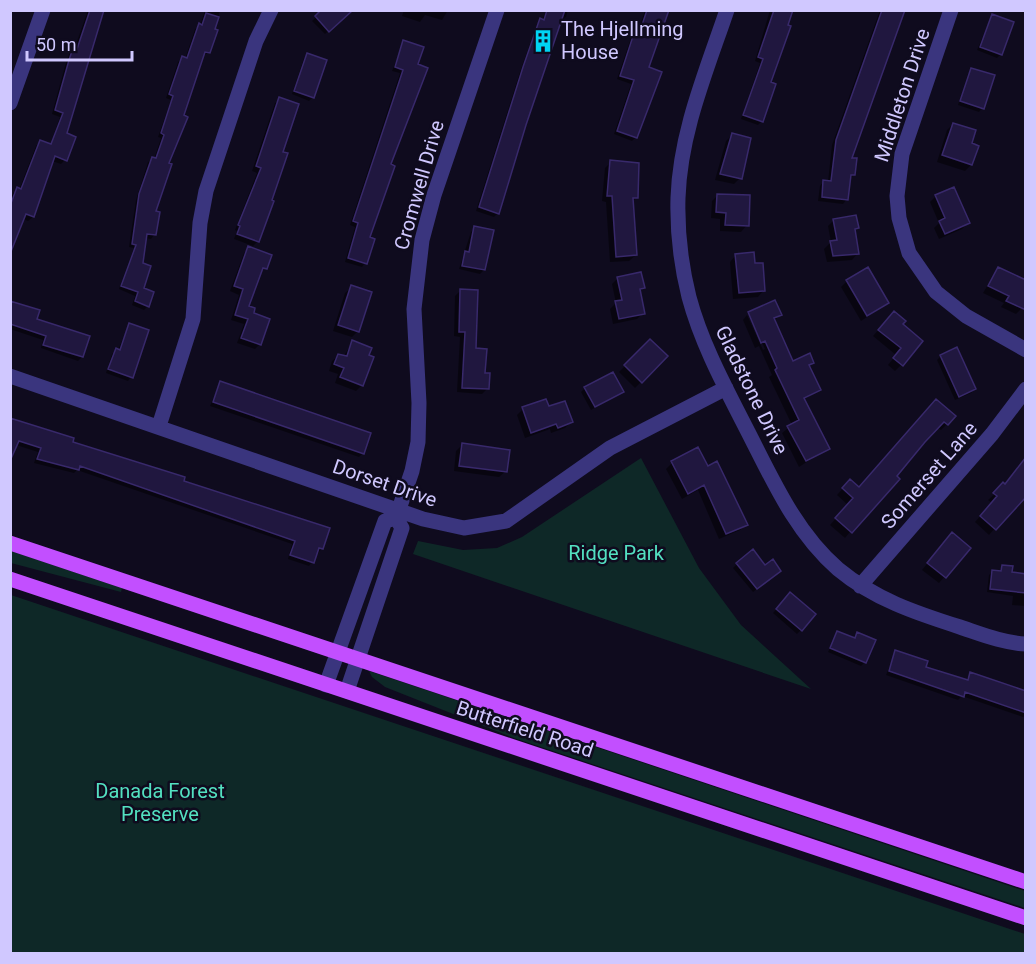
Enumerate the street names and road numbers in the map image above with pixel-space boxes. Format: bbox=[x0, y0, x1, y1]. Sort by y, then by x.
street label: Middleton Drive bbox=[869, 25, 935, 165]
street label: Cromwell Drive bbox=[389, 117, 449, 253]
street label: Gladstone Drive bbox=[710, 322, 794, 458]
street label: Somerset Lane bbox=[876, 417, 982, 533]
street label: Dorset Drive bbox=[330, 454, 440, 512]
street label: Butterfield Road bbox=[453, 696, 597, 762]

